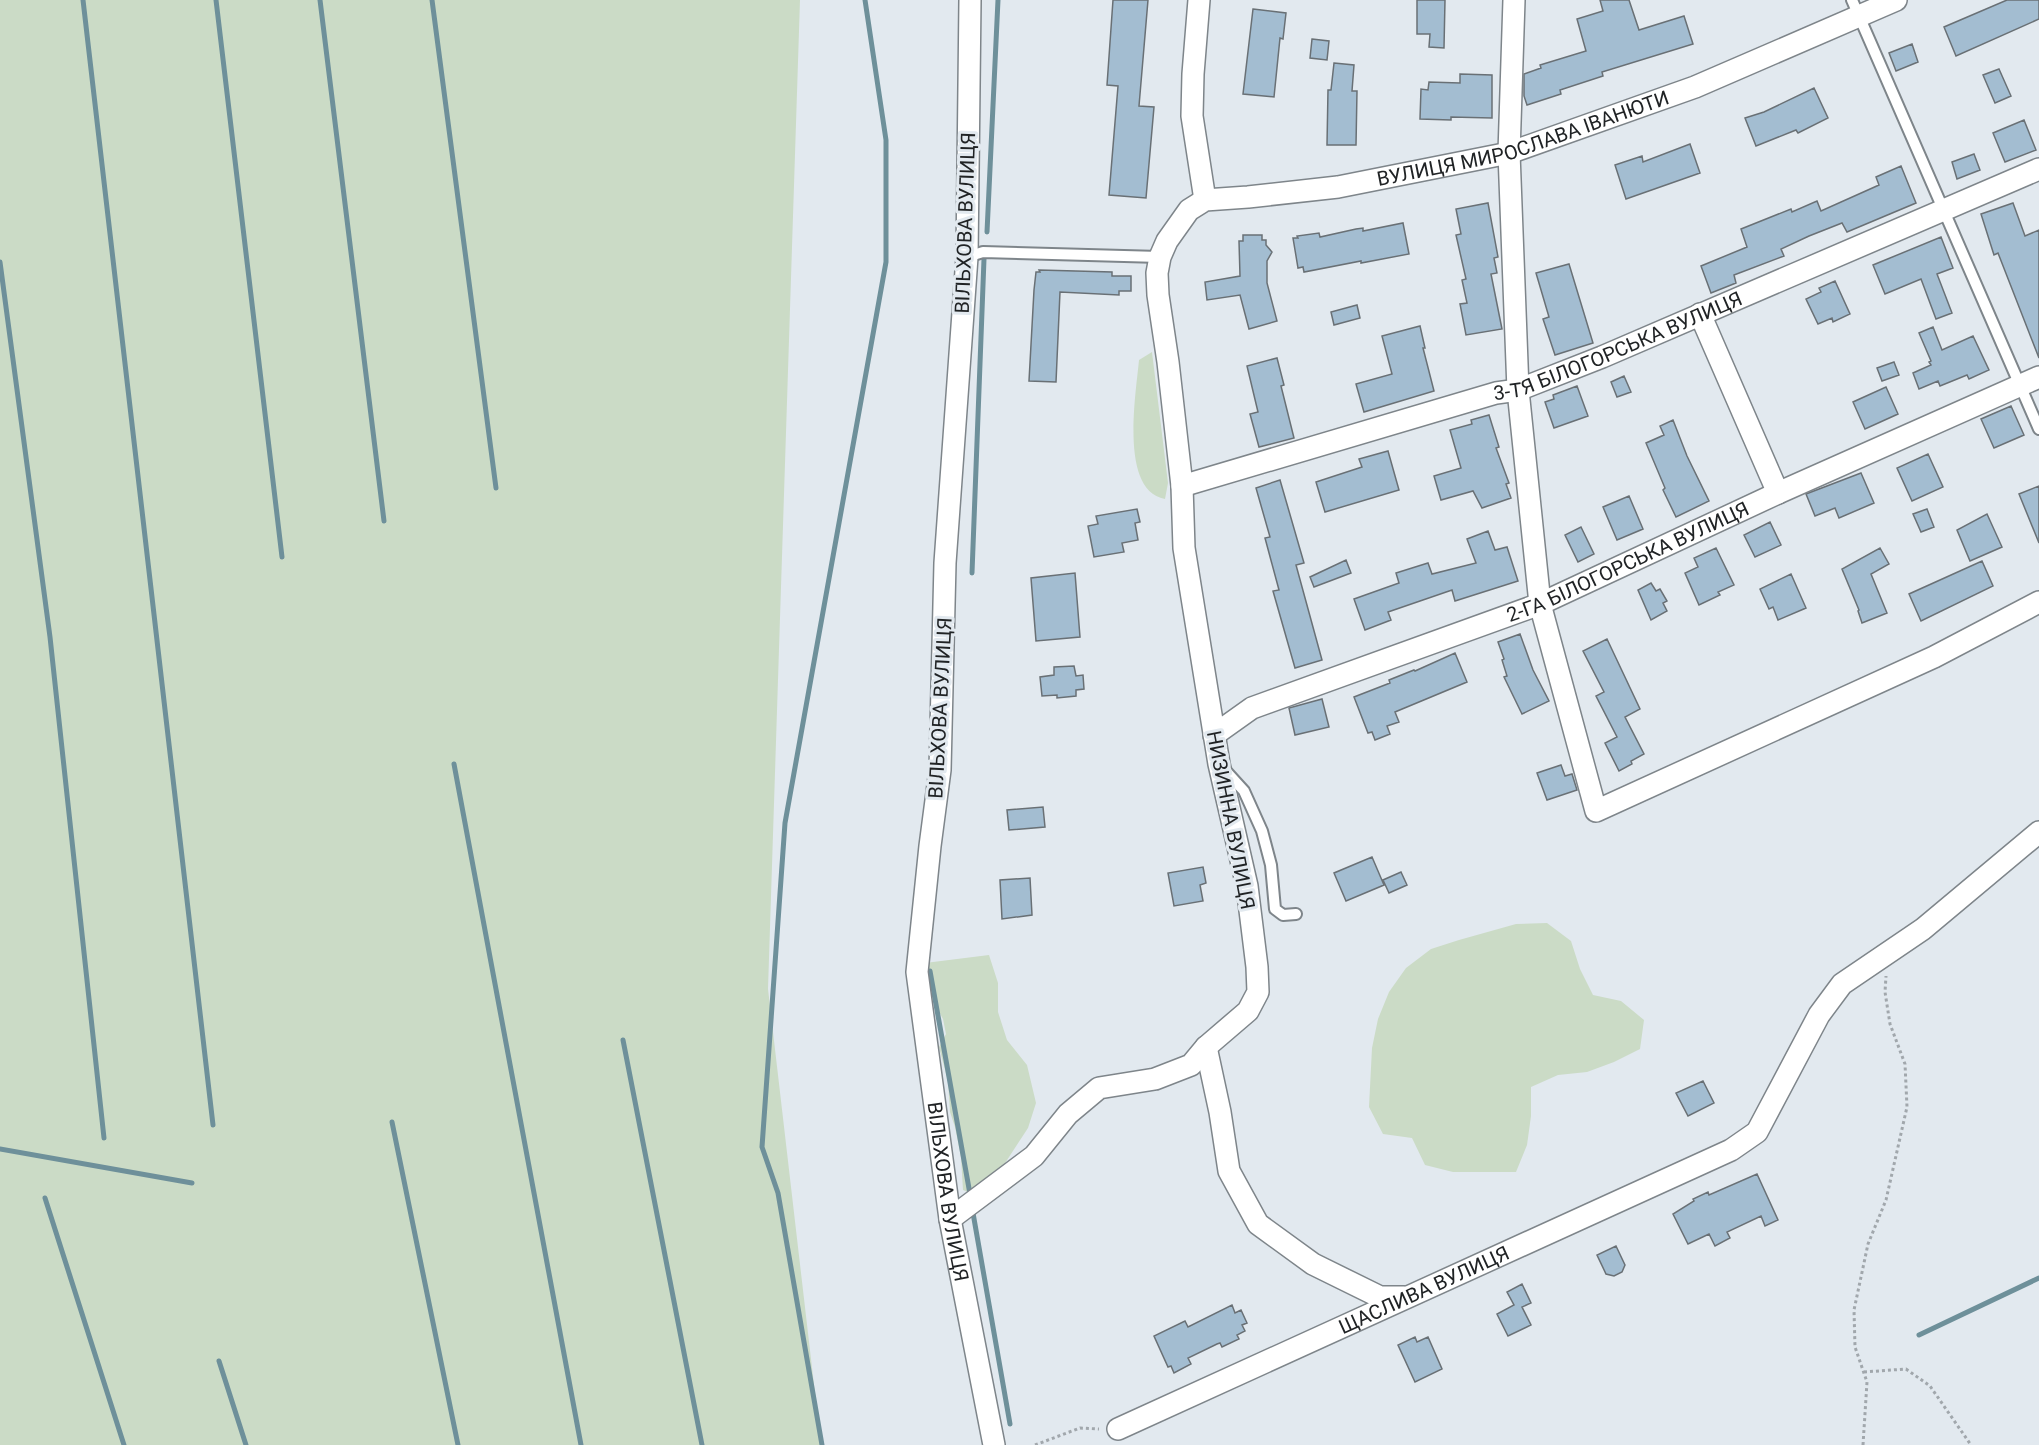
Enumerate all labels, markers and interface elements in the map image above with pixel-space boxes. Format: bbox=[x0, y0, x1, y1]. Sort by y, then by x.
street label: ВУЛИЦЯ МИРОСЛАВА ІВАНЮТИ bbox=[1375, 85, 1672, 191]
street label: ВІЛЬХОВА ВУЛИЦЯ bbox=[950, 132, 980, 314]
street label: 3-ТЯ БІЛОГОРСЬКА ВУЛИЦЯ bbox=[1492, 286, 1746, 405]
street label: 2-ГА БІЛОГОРСЬКА ВУЛИЦЯ bbox=[1503, 496, 1753, 627]
street label: ВІЛЬХОВА ВУЛИЦЯ bbox=[923, 617, 957, 799]
street label: НИЗИННА ВУЛИЦЯ bbox=[1202, 729, 1260, 911]
street label: ВІЛЬХОВА ВУЛИЦЯ bbox=[922, 1100, 974, 1283]
street label: ЩАСЛИВА ВУЛИЦЯ bbox=[1335, 1241, 1513, 1339]

